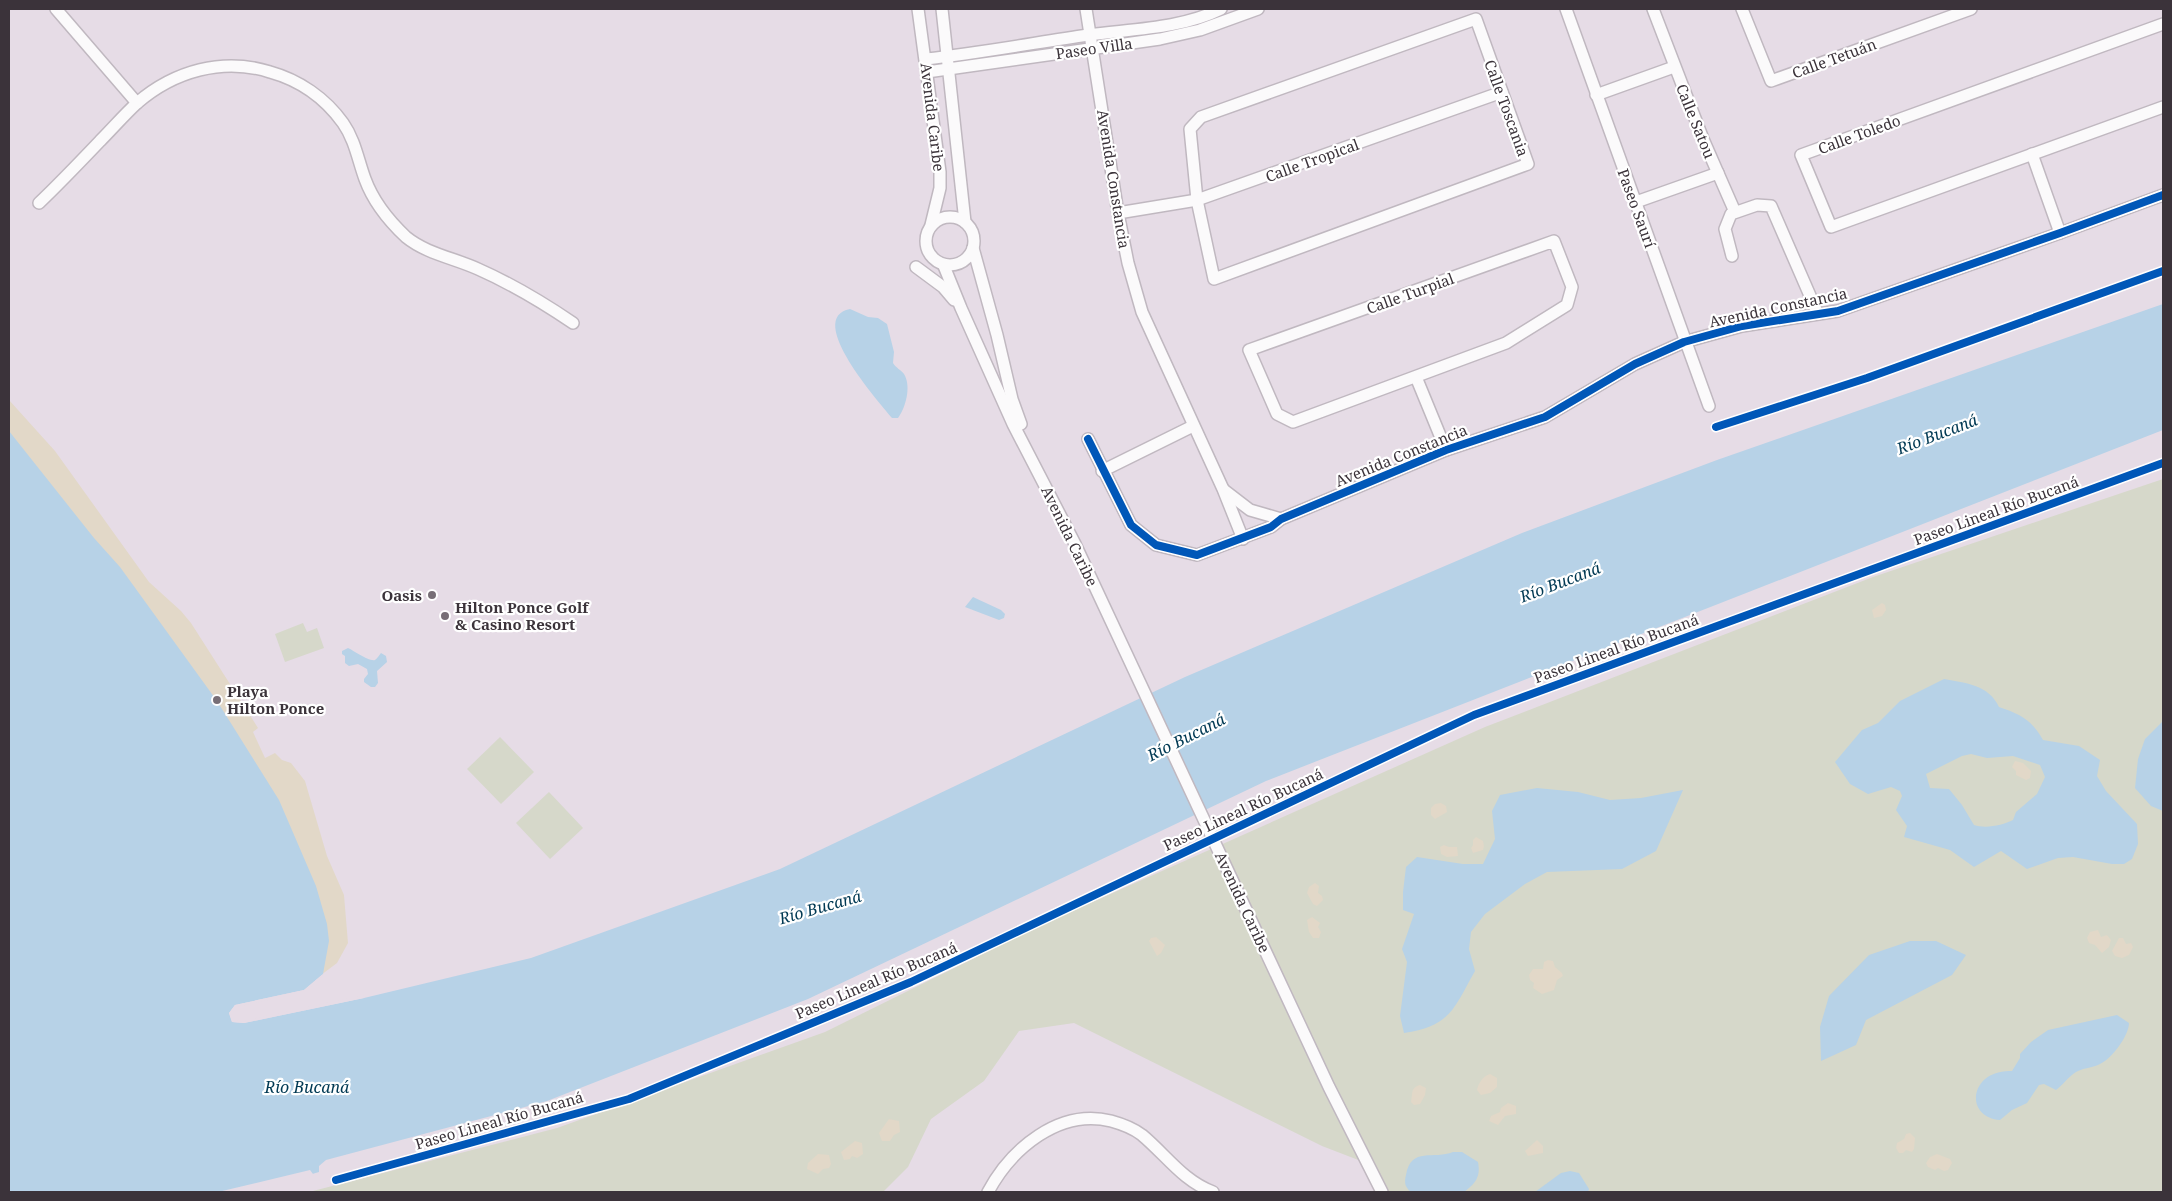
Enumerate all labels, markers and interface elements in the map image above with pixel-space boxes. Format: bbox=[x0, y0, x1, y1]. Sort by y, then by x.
street label: Paseo Villa bbox=[1054, 33, 1134, 63]
street label: Calle Tetuán bbox=[1789, 33, 1879, 82]
street label: Calle Toscania bbox=[1480, 57, 1534, 159]
street label: Avenida Caribe bbox=[916, 62, 950, 172]
street label: Calle Satou bbox=[1672, 81, 1720, 162]
street label: Avenida Constancia bbox=[1093, 108, 1135, 250]
street label: Calle Toledo bbox=[1815, 110, 1903, 158]
street label: Calle Tropical bbox=[1262, 134, 1362, 186]
street label: Paseo Saurí bbox=[1613, 166, 1661, 251]
street label: Calle Turpial bbox=[1363, 268, 1457, 318]
street label: Avenida Constancia bbox=[1707, 283, 1849, 331]
water label: Río Bucaná bbox=[1893, 408, 1981, 460]
street label: Avenida Constancia bbox=[1332, 419, 1470, 491]
street label: Paseo Lineal Río Bucaná bbox=[1911, 471, 2081, 549]
street label: Avenida Caribe bbox=[1037, 483, 1103, 589]
water label: Río Bucaná bbox=[1516, 556, 1604, 608]
place label: Oasis bbox=[381, 585, 422, 605]
marker: Oasis bbox=[426, 589, 438, 601]
place label: Hilton Ponce Golf & Casino Resort bbox=[455, 597, 590, 634]
street label: Paseo Lineal Río Bucaná bbox=[1531, 609, 1701, 687]
marker: Hilton Ponce Golf & Casino Resort bbox=[439, 610, 451, 622]
place label: Playa Hilton Ponce bbox=[227, 681, 324, 718]
marker: Playa Hilton Ponce bbox=[211, 694, 223, 706]
water label: Río Bucaná bbox=[1142, 708, 1229, 767]
street label: Paseo Lineal Río Bucaná bbox=[1160, 763, 1326, 855]
street label: Avenida Caribe bbox=[1211, 848, 1275, 956]
water label: Río Bucaná bbox=[775, 885, 864, 930]
street label: Paseo Lineal Río Bucaná bbox=[792, 937, 960, 1023]
water label: Río Bucaná bbox=[264, 1076, 350, 1098]
street label: Paseo Lineal Río Bucaná bbox=[413, 1086, 585, 1154]

